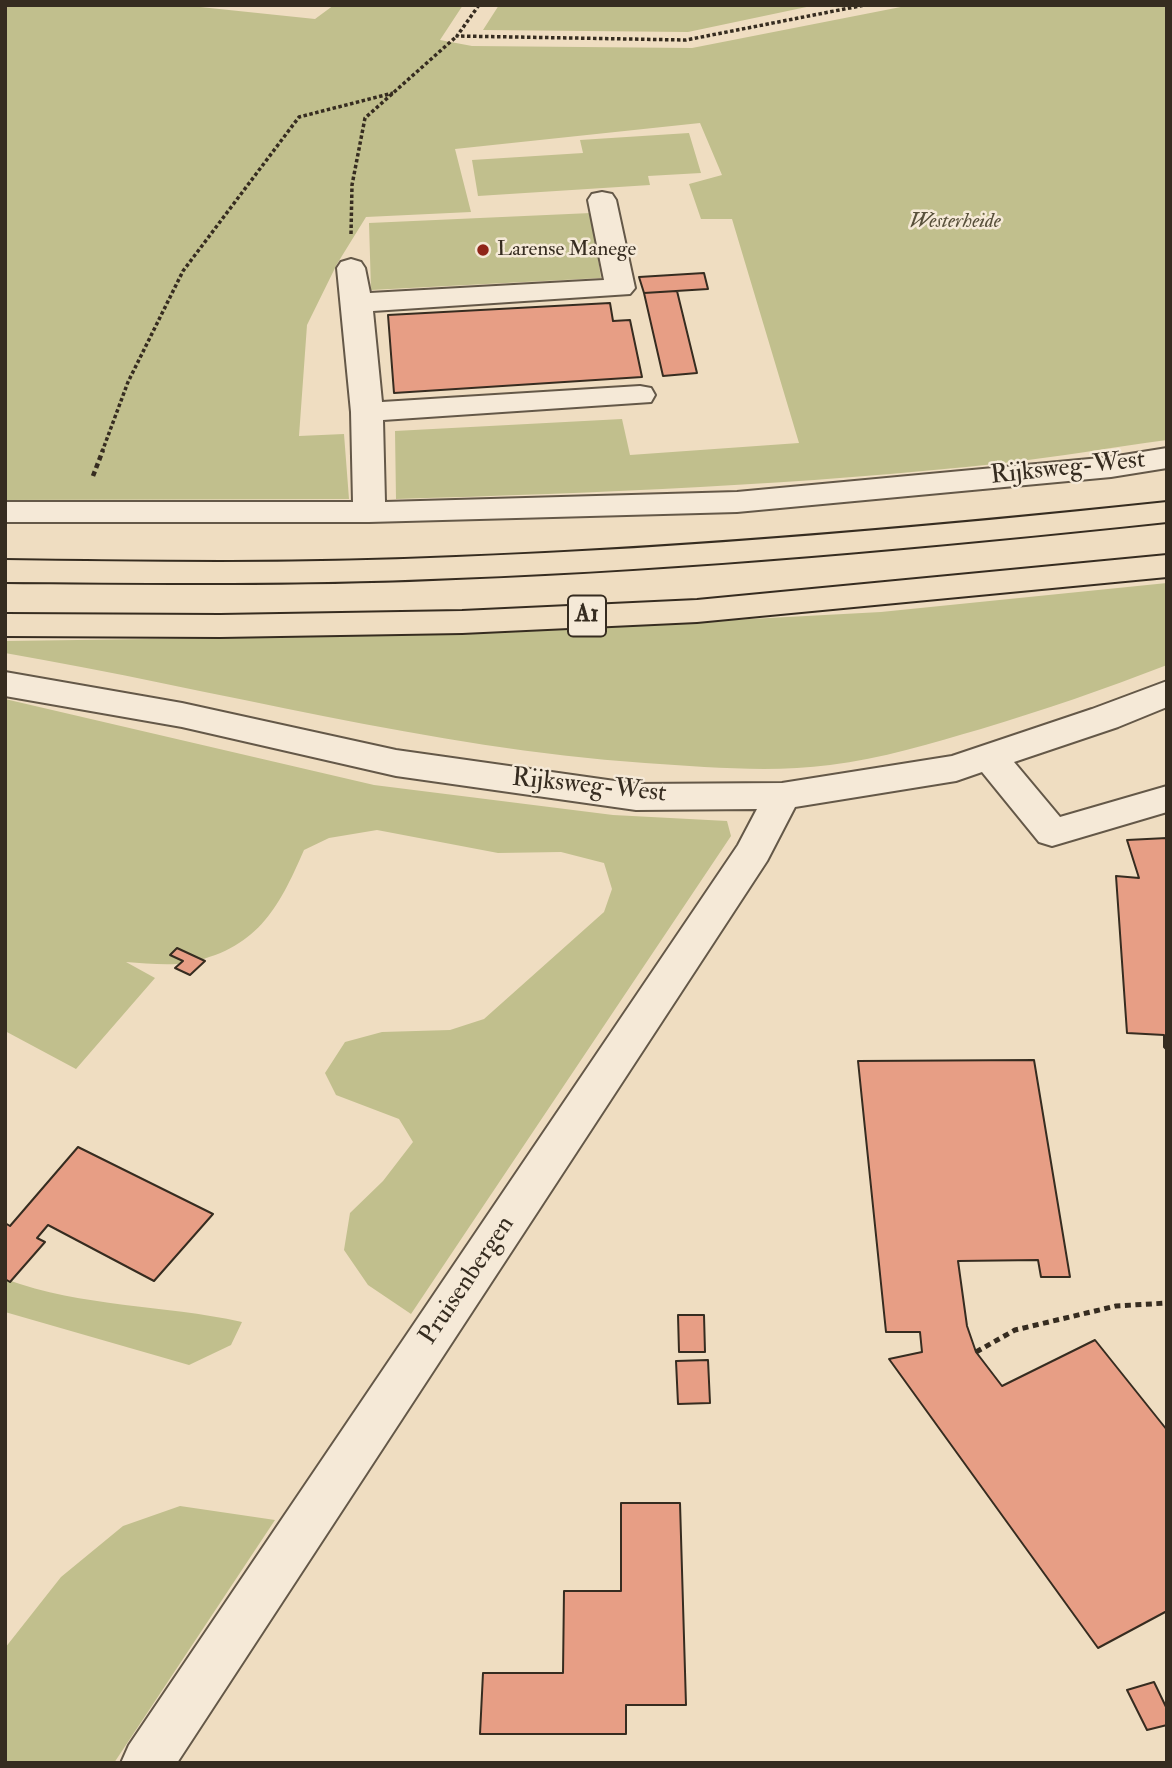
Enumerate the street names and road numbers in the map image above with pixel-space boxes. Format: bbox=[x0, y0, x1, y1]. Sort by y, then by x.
street label: Rijksweg-West bbox=[989, 445, 1147, 493]
road number: A1 bbox=[568, 596, 606, 636]
street label: Rijksweg-West bbox=[510, 763, 668, 811]
street label: Pruisenbergen bbox=[414, 1211, 522, 1351]

